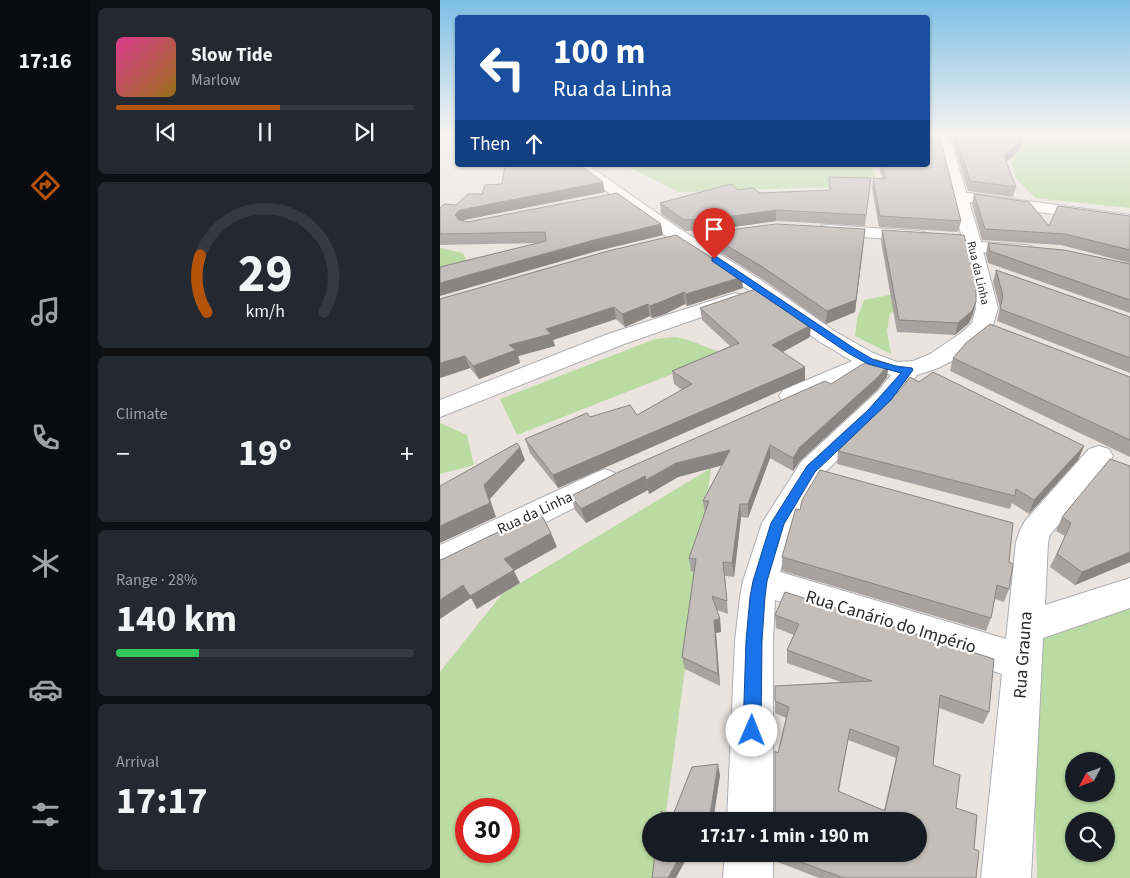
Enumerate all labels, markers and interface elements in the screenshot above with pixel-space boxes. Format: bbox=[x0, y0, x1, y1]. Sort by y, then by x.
text: 100 m bbox=[553, 27, 645, 77]
icon: left bbox=[470, 35, 535, 100]
text: Slow Tide bbox=[191, 42, 272, 69]
text: 17:16 bbox=[18, 45, 72, 77]
text: Marlow bbox=[191, 69, 240, 91]
text: Rua da Linha bbox=[553, 73, 672, 105]
icon: previous bbox=[152, 118, 180, 146]
icon: pause bbox=[251, 118, 279, 146]
icon: next bbox=[350, 118, 378, 146]
icon: ahead bbox=[520, 130, 548, 158]
text: Then bbox=[470, 131, 510, 158]
icon: directions bbox=[28, 168, 63, 203]
pin bbox=[693, 208, 735, 259]
icon: arrive bbox=[700, 215, 728, 243]
text: 29 bbox=[238, 238, 292, 312]
street label: Rua da Linha bbox=[962, 239, 994, 307]
icon: music bbox=[28, 294, 63, 329]
text: km/h bbox=[245, 299, 285, 324]
text: Climate bbox=[116, 403, 167, 425]
icon: phone bbox=[28, 420, 63, 455]
text: 19° bbox=[238, 426, 292, 480]
text: − bbox=[116, 434, 130, 474]
text: + bbox=[400, 434, 414, 474]
street label: Rua da Linha bbox=[494, 486, 576, 540]
icon: climate bbox=[28, 546, 63, 581]
text: Range · 28% bbox=[116, 569, 197, 591]
street label: Rua Canário do Império bbox=[803, 584, 979, 660]
text: 140 km bbox=[116, 592, 237, 646]
street label: Rua Grauna bbox=[1007, 611, 1039, 699]
icon: car bbox=[28, 672, 63, 707]
position arrow bbox=[725, 704, 777, 756]
text: Arrival bbox=[116, 751, 159, 773]
north arrow bbox=[1065, 752, 1115, 802]
map controls bbox=[1065, 752, 1115, 862]
text: 17:17 bbox=[116, 774, 208, 828]
icon: filters bbox=[28, 797, 63, 832]
speed limit sign: 30 bbox=[455, 798, 520, 863]
button: search bbox=[1065, 812, 1115, 862]
text: 17:17 · 1 min · 190 m bbox=[700, 823, 869, 850]

